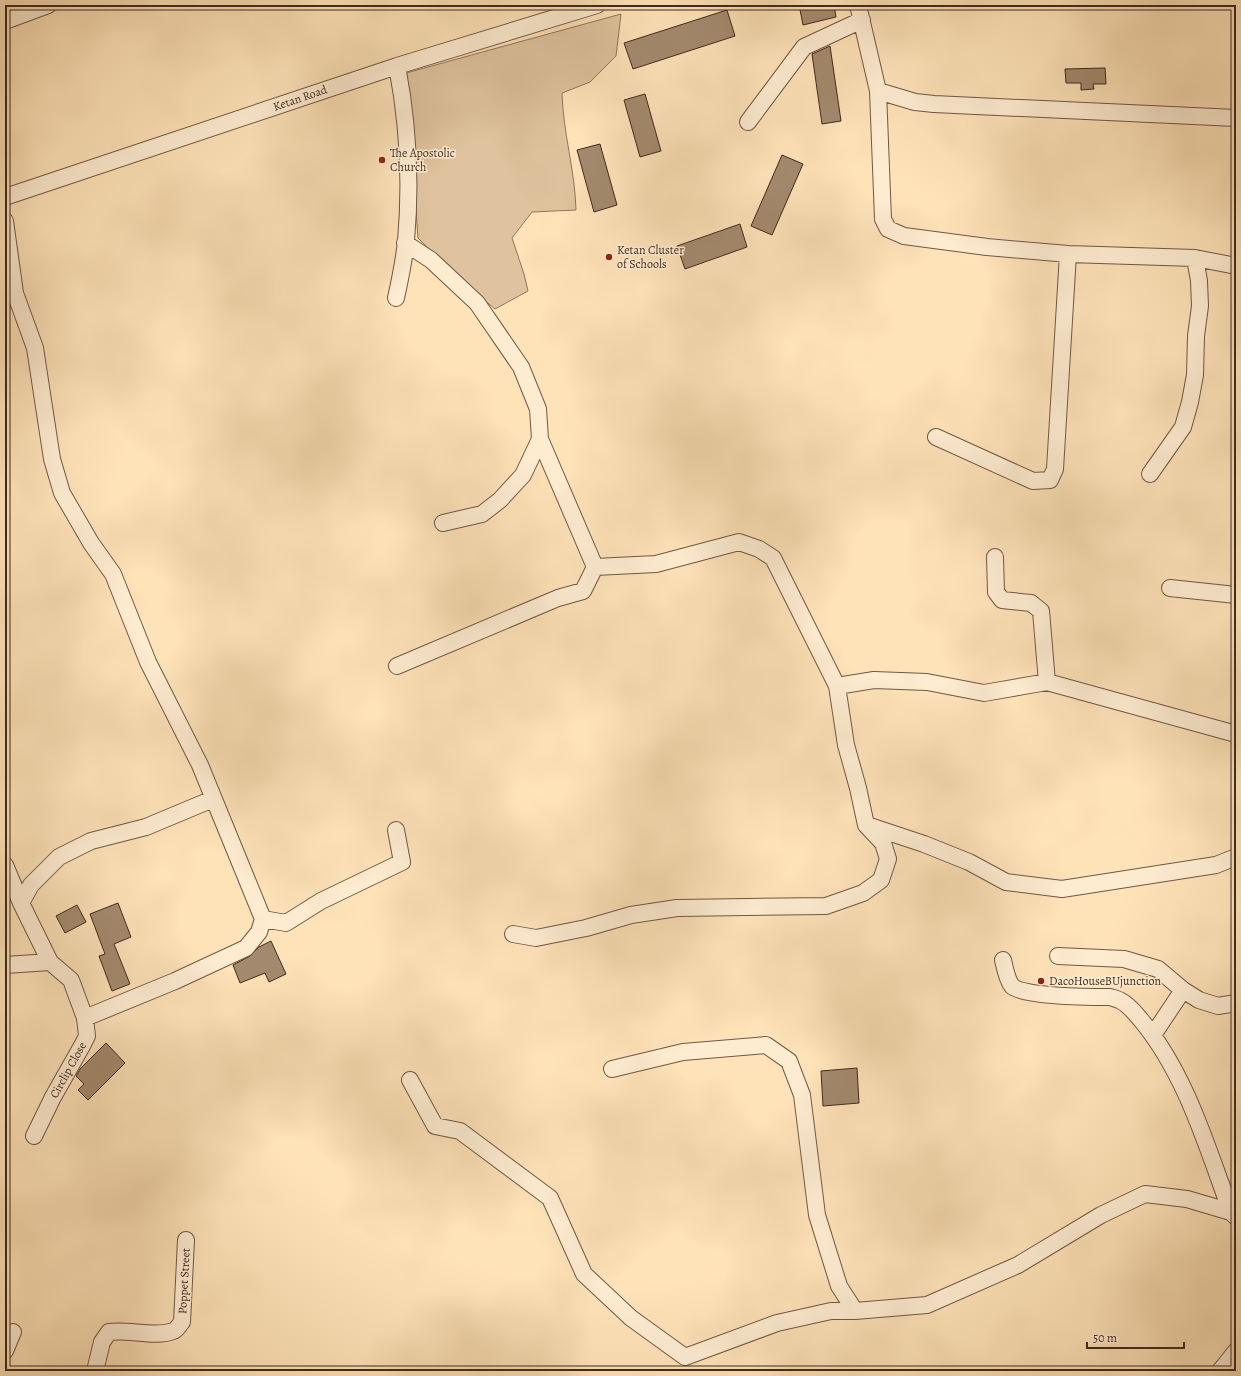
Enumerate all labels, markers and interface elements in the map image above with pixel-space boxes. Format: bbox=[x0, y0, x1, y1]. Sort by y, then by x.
street label: Ketan Road bbox=[271, 81, 330, 115]
place label: The Apostolic Church bbox=[390, 145, 455, 175]
marker: The Apostolic Church bbox=[377, 155, 387, 165]
place label: Ketan Cluster of Schools bbox=[617, 242, 684, 272]
marker: Ketan Cluster of Schools bbox=[604, 252, 614, 262]
place label: DacoHouseBUjunction bbox=[1049, 973, 1162, 989]
marker: DacoHouseBUjunction bbox=[1036, 976, 1046, 986]
street label: Circlip Close bbox=[46, 1039, 90, 1101]
street label: Poppet Street bbox=[174, 1248, 194, 1314]
scale bar bbox=[1087, 1324, 1184, 1350]
text: 50 m bbox=[1093, 1330, 1117, 1346]

